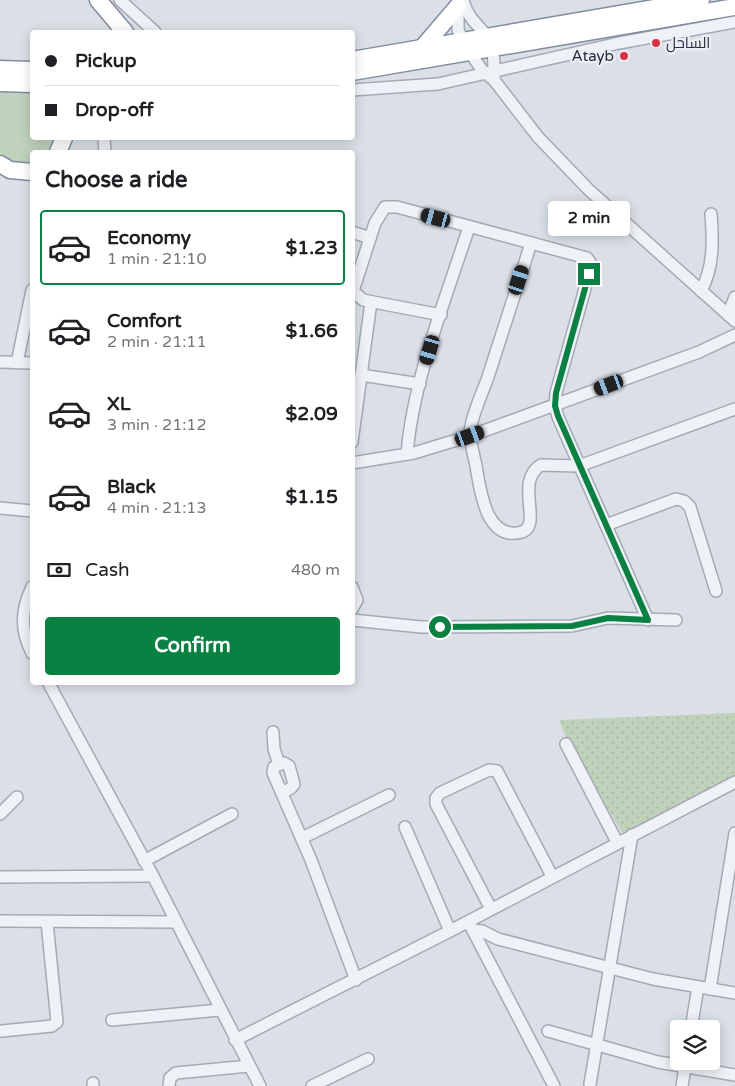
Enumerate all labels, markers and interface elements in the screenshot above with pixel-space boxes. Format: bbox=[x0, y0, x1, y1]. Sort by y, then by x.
place label: الساحل bbox=[666, 34, 710, 53]
marker: الساحل bbox=[650, 37, 662, 49]
place label: Atayb bbox=[572, 47, 614, 65]
text: Pickup bbox=[75, 50, 136, 72]
marker: Atayb bbox=[618, 50, 630, 62]
text: Drop-off bbox=[75, 99, 154, 121]
text: Choose a ride bbox=[45, 167, 188, 193]
callout: 2 min bbox=[548, 202, 630, 236]
car bbox=[419, 207, 452, 229]
text: 2 min bbox=[568, 208, 610, 228]
icon: car bbox=[47, 225, 92, 270]
text: Economy bbox=[107, 227, 191, 249]
text: $1.23 bbox=[286, 237, 338, 259]
text: 1 min · 21:10 bbox=[107, 249, 206, 269]
car bbox=[507, 263, 530, 297]
route end bbox=[578, 263, 600, 285]
icon: car bbox=[47, 308, 92, 353]
text: Comfort bbox=[107, 310, 181, 332]
text: $1.66 bbox=[286, 320, 338, 342]
text: 2 min · 21:11 bbox=[107, 332, 206, 352]
car bbox=[418, 333, 441, 367]
car bbox=[592, 373, 625, 397]
icon: car bbox=[47, 391, 92, 436]
text: XL bbox=[107, 393, 131, 415]
text: $2.09 bbox=[286, 403, 338, 425]
text: 3 min · 21:12 bbox=[107, 415, 206, 435]
car bbox=[453, 424, 486, 448]
icon: car bbox=[47, 474, 92, 519]
text: Black bbox=[107, 476, 156, 498]
text: $1.15 bbox=[286, 486, 338, 508]
text: 4 min · 21:13 bbox=[107, 498, 206, 518]
icon: cash bbox=[45, 556, 73, 584]
text: Cash bbox=[85, 559, 130, 581]
text: 480 m bbox=[291, 560, 340, 580]
route start bbox=[429, 616, 451, 638]
button: Confirm bbox=[45, 617, 340, 675]
map controls bbox=[670, 1020, 720, 1070]
button: layers bbox=[670, 1020, 720, 1070]

